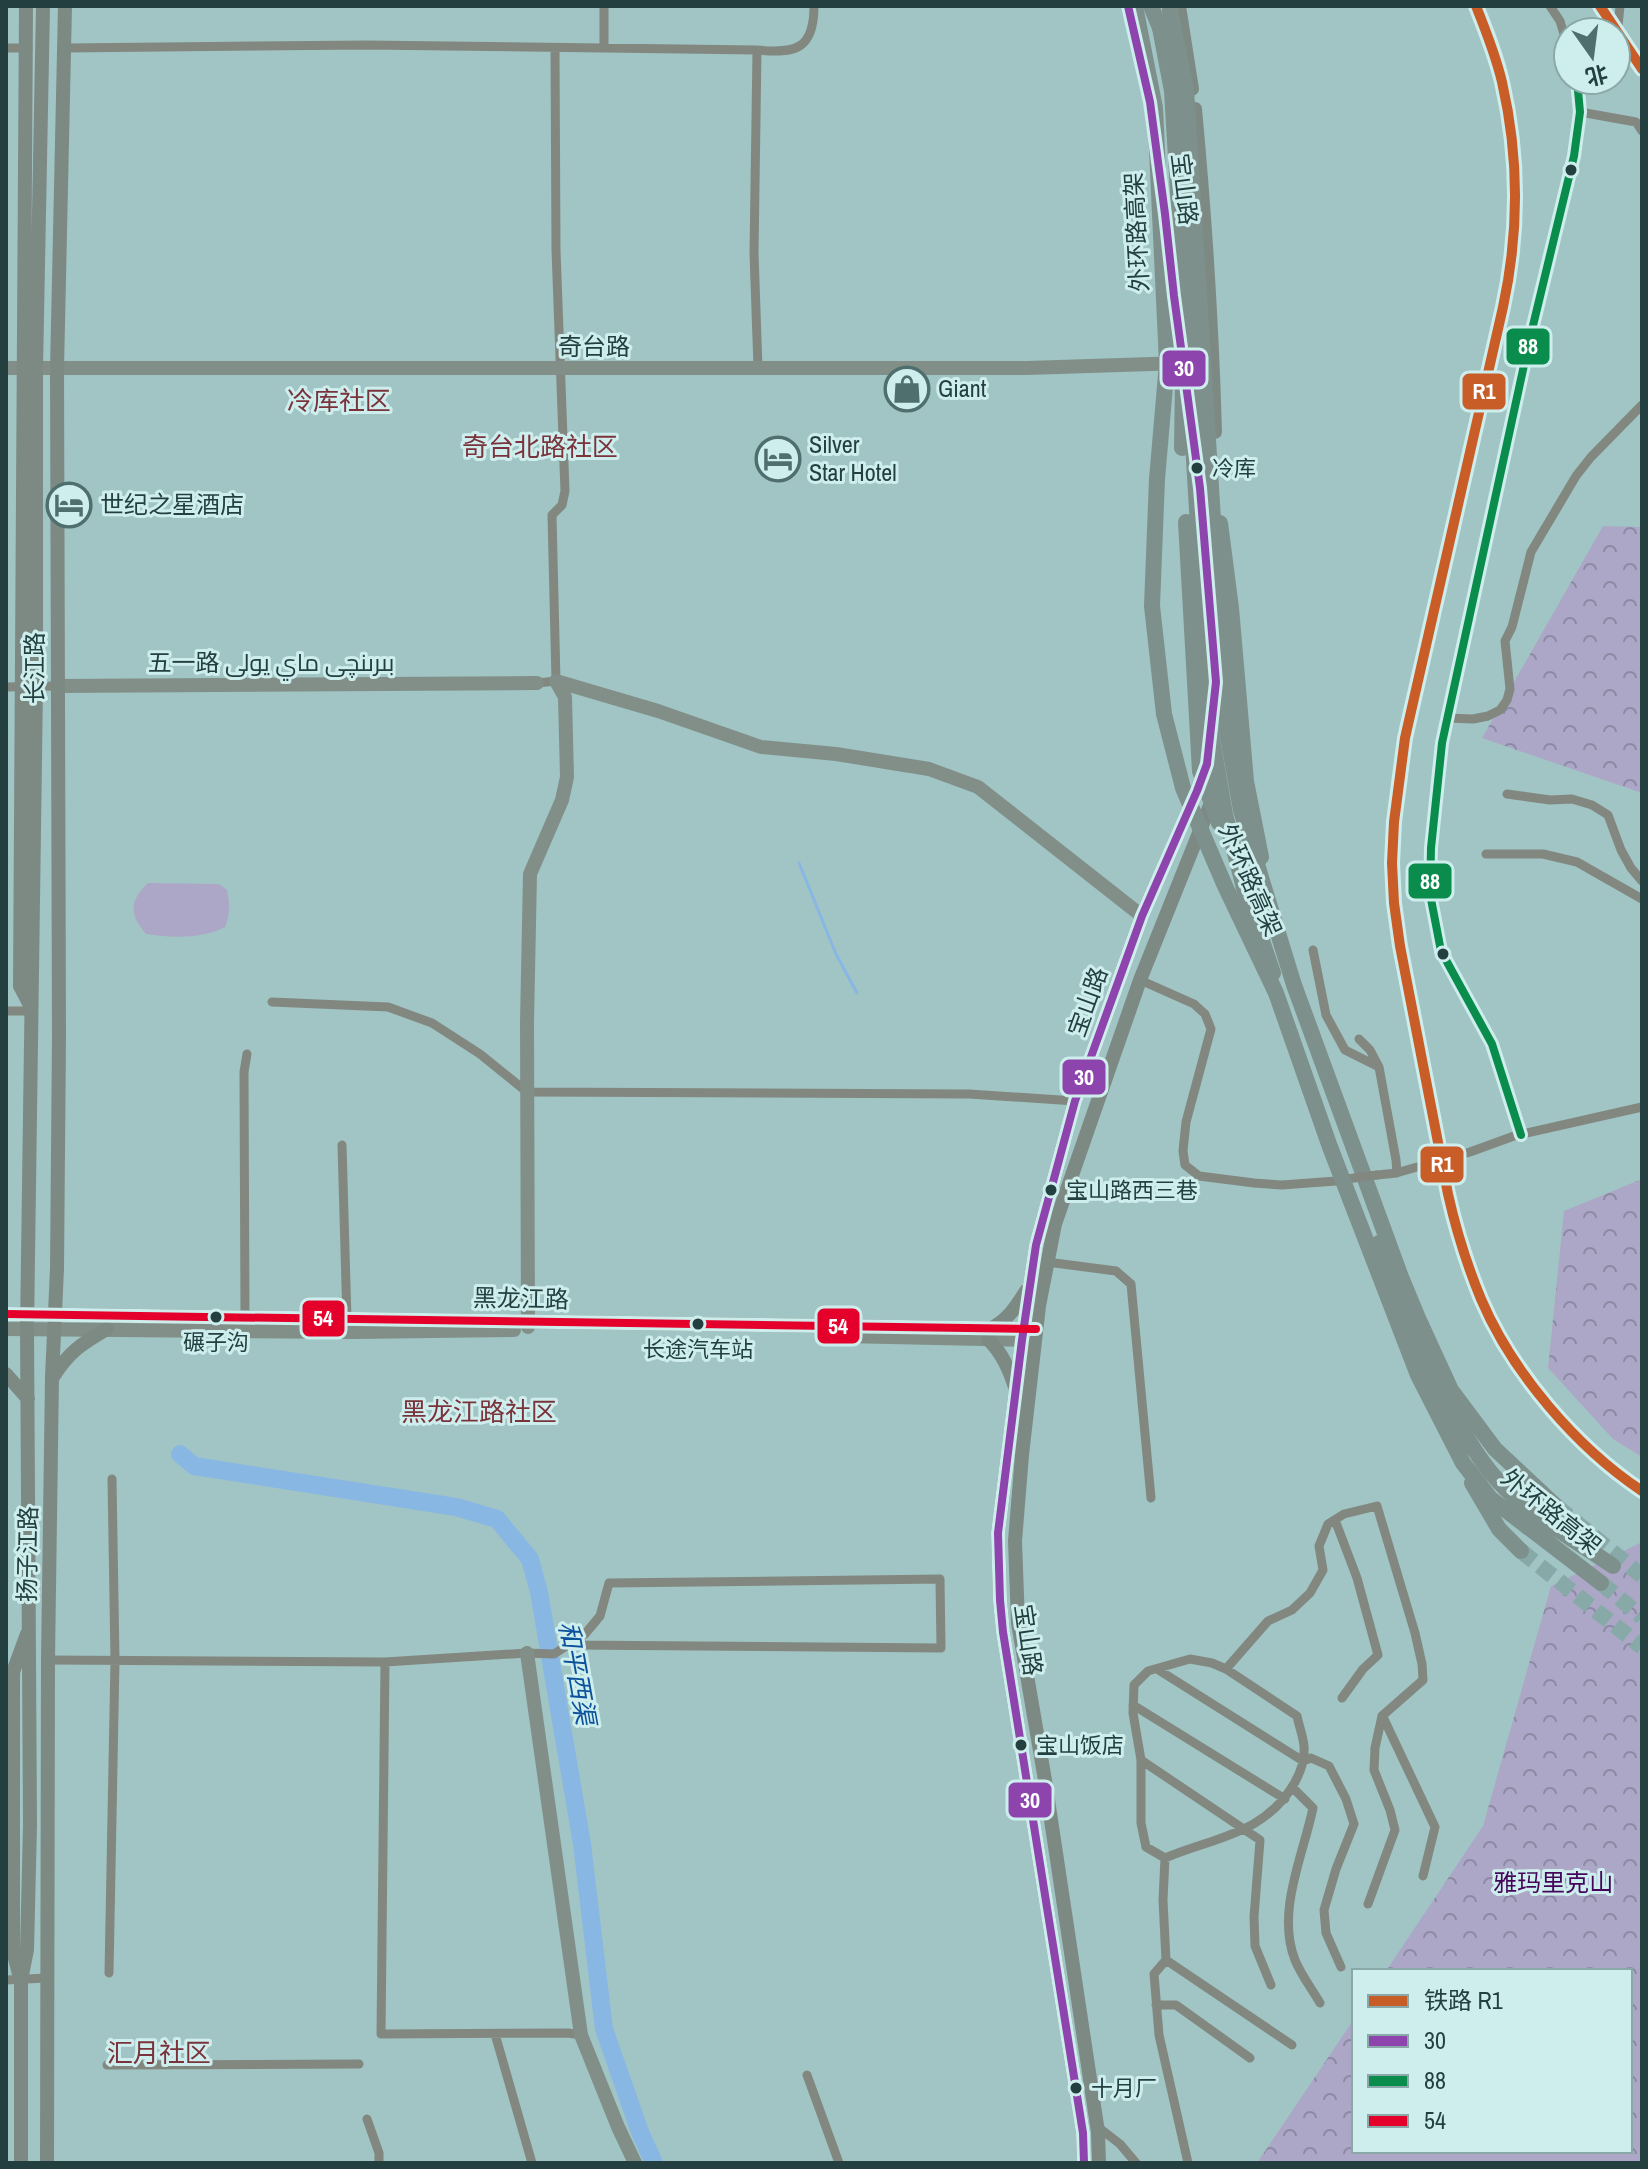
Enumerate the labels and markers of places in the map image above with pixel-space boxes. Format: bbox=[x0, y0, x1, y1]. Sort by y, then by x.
unlabelled marker bbox=[1563, 162, 1579, 178]
shop icon: Giant bbox=[883, 365, 931, 413]
place label: Giant bbox=[938, 372, 987, 404]
place label: Silver Star Hotel bbox=[809, 428, 897, 488]
hotel icon: Silver Star Hotel bbox=[754, 435, 802, 483]
place label: 冷库 bbox=[1212, 453, 1256, 483]
marker: 冷库 bbox=[1189, 460, 1205, 476]
hotel icon: 世纪之星酒店 bbox=[45, 481, 93, 529]
place label: 世纪之星酒店 bbox=[100, 488, 244, 520]
unlabelled marker bbox=[1435, 946, 1451, 962]
place label: 宝山路西三巷 bbox=[1066, 1175, 1198, 1205]
marker: 宝山路西三巷 bbox=[1043, 1182, 1059, 1198]
marker: 碾子沟 bbox=[208, 1309, 224, 1325]
marker: 长途汽车站 bbox=[690, 1316, 706, 1332]
place label: 碾子沟 bbox=[183, 1327, 249, 1357]
place label: 长途汽车站 bbox=[643, 1334, 753, 1364]
place label: 宝山饭店 bbox=[1036, 1730, 1124, 1760]
marker: 宝山饭店 bbox=[1013, 1737, 1029, 1753]
place label: 十月厂 bbox=[1091, 2073, 1157, 2103]
marker: 十月厂 bbox=[1068, 2080, 1084, 2096]

